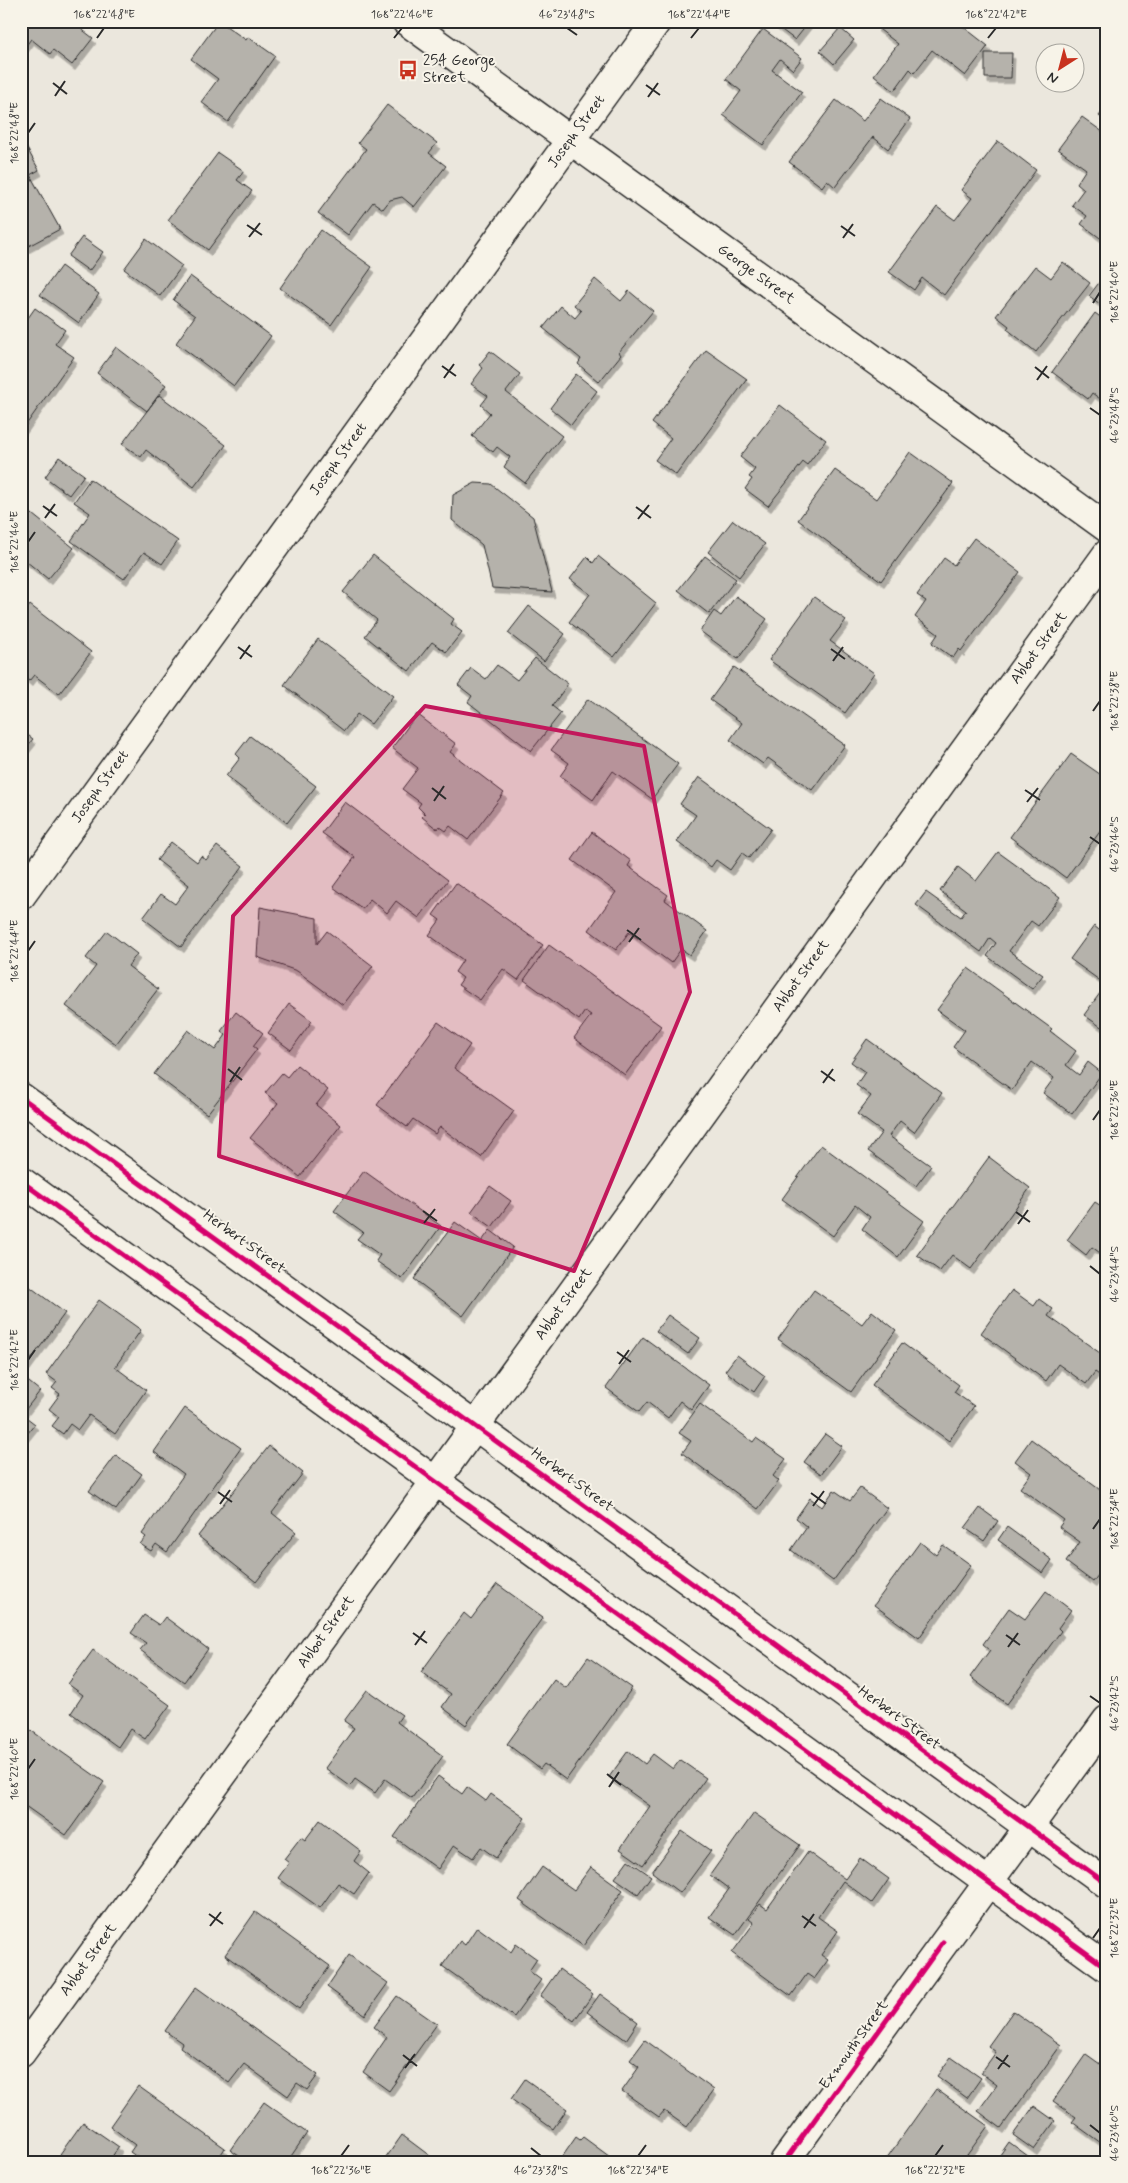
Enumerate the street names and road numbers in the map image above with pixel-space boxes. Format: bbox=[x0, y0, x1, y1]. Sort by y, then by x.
street label: Joseph Street bbox=[543, 91, 610, 172]
street label: George Street bbox=[713, 239, 799, 309]
street label: Joseph Street bbox=[305, 418, 372, 500]
street label: Abbot Street bbox=[1006, 607, 1072, 688]
street label: Joseph Street bbox=[67, 746, 134, 827]
street label: Abbot Street bbox=[768, 935, 835, 1016]
street label: Herbert Street bbox=[199, 1205, 289, 1279]
street label: Abbot Street bbox=[531, 1263, 597, 1344]
street label: Herbert Street bbox=[527, 1443, 617, 1517]
street label: Abbot Street bbox=[293, 1591, 359, 1672]
street label: Herbert Street bbox=[854, 1681, 944, 1755]
street label: Abbot Street bbox=[55, 1919, 122, 2000]
street label: Exmouth Street bbox=[815, 1996, 893, 2094]

